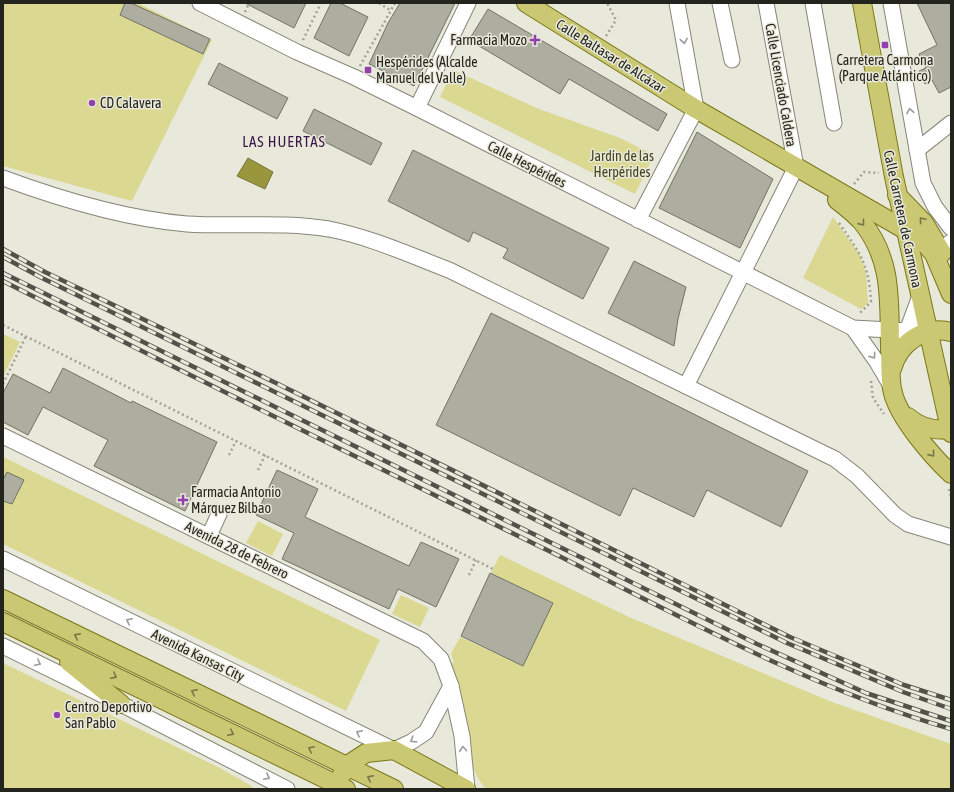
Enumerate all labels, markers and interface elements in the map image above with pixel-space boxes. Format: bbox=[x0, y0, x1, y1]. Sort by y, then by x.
street label: Calle Baltasar de Alcázar bbox=[553, 16, 669, 97]
street label: Calle Licenciado Caldera bbox=[762, 22, 800, 148]
place label: Farmacia Mozo bbox=[450, 32, 527, 48]
marker: Farmacia Mozo bbox=[530, 35, 540, 45]
one-way arrow bbox=[679, 38, 687, 44]
marker: Carretera Carmona (Parque Atlántico) bbox=[880, 40, 890, 50]
place label: Carretera Carmona (Parque Atlántico) bbox=[837, 52, 933, 84]
place label: Hespérides (Alcalde Manuel del Valle) bbox=[376, 54, 478, 86]
marker: Hespérides (Alcalde Manuel del Valle) bbox=[363, 65, 373, 75]
place label: CD Calavera bbox=[100, 95, 161, 111]
marker: CD Calavera bbox=[87, 98, 97, 108]
one-way arrow bbox=[906, 108, 915, 114]
district label: LAS HUERTAS bbox=[242, 133, 326, 150]
street label: Calle Hespérides bbox=[485, 137, 569, 191]
park label: Jardín de las Herpérides bbox=[590, 148, 654, 180]
street label: Calle Carretera de Carmona bbox=[881, 149, 925, 289]
one-way arrow bbox=[919, 217, 926, 225]
one-way arrow bbox=[858, 219, 865, 226]
one-way arrow bbox=[868, 352, 875, 359]
one-way arrow bbox=[928, 449, 935, 456]
place label: Farmacia Antonio Márquez Bilbao bbox=[191, 484, 281, 516]
marker: Farmacia Antonio Márquez Bilbao bbox=[178, 495, 188, 505]
street label: Avenida 28 de Febrero bbox=[183, 518, 291, 582]
one-way arrow bbox=[125, 618, 133, 625]
street label: Avenida Kansas City bbox=[149, 626, 247, 685]
one-way arrow bbox=[74, 633, 82, 641]
one-way arrow bbox=[34, 658, 41, 666]
one-way arrow bbox=[109, 671, 117, 679]
one-way arrow bbox=[191, 689, 199, 697]
place label: Centro Deportivo San Pablo bbox=[65, 699, 152, 731]
marker: Centro Deportivo San Pablo bbox=[52, 710, 62, 720]
one-way arrow bbox=[226, 728, 234, 736]
one-way arrow bbox=[355, 730, 363, 738]
one-way arrow bbox=[410, 735, 417, 743]
one-way arrow bbox=[308, 746, 316, 754]
one-way arrow bbox=[458, 746, 467, 752]
one-way arrow bbox=[263, 772, 270, 780]
one-way arrow bbox=[367, 775, 374, 783]

